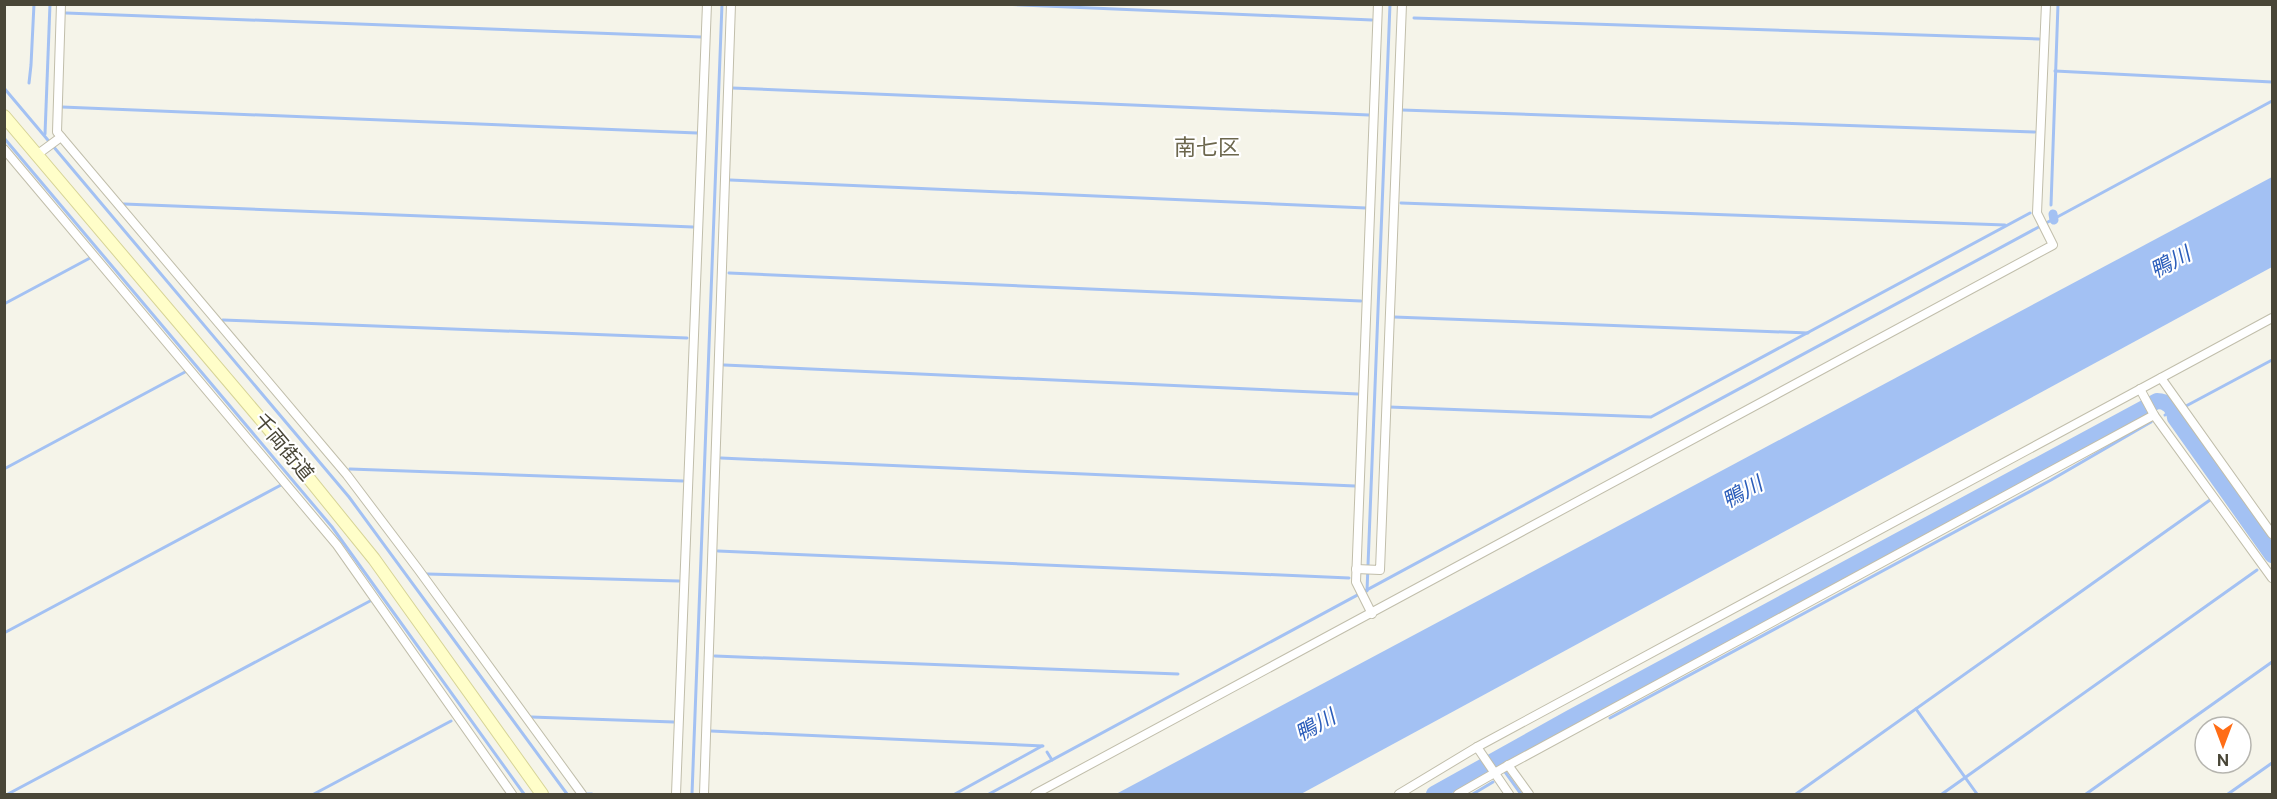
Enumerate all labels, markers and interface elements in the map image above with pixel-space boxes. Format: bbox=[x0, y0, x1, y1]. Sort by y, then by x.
district label: 南七区 bbox=[1174, 134, 1240, 160]
water label: 鴨川 bbox=[2146, 240, 2196, 283]
street label: 千両街道 bbox=[249, 409, 319, 485]
water label: 鴨川 bbox=[1718, 470, 1768, 513]
water label: 鴨川 bbox=[1291, 703, 1341, 746]
north arrow bbox=[2193, 715, 2253, 775]
text: N bbox=[2217, 750, 2229, 769]

